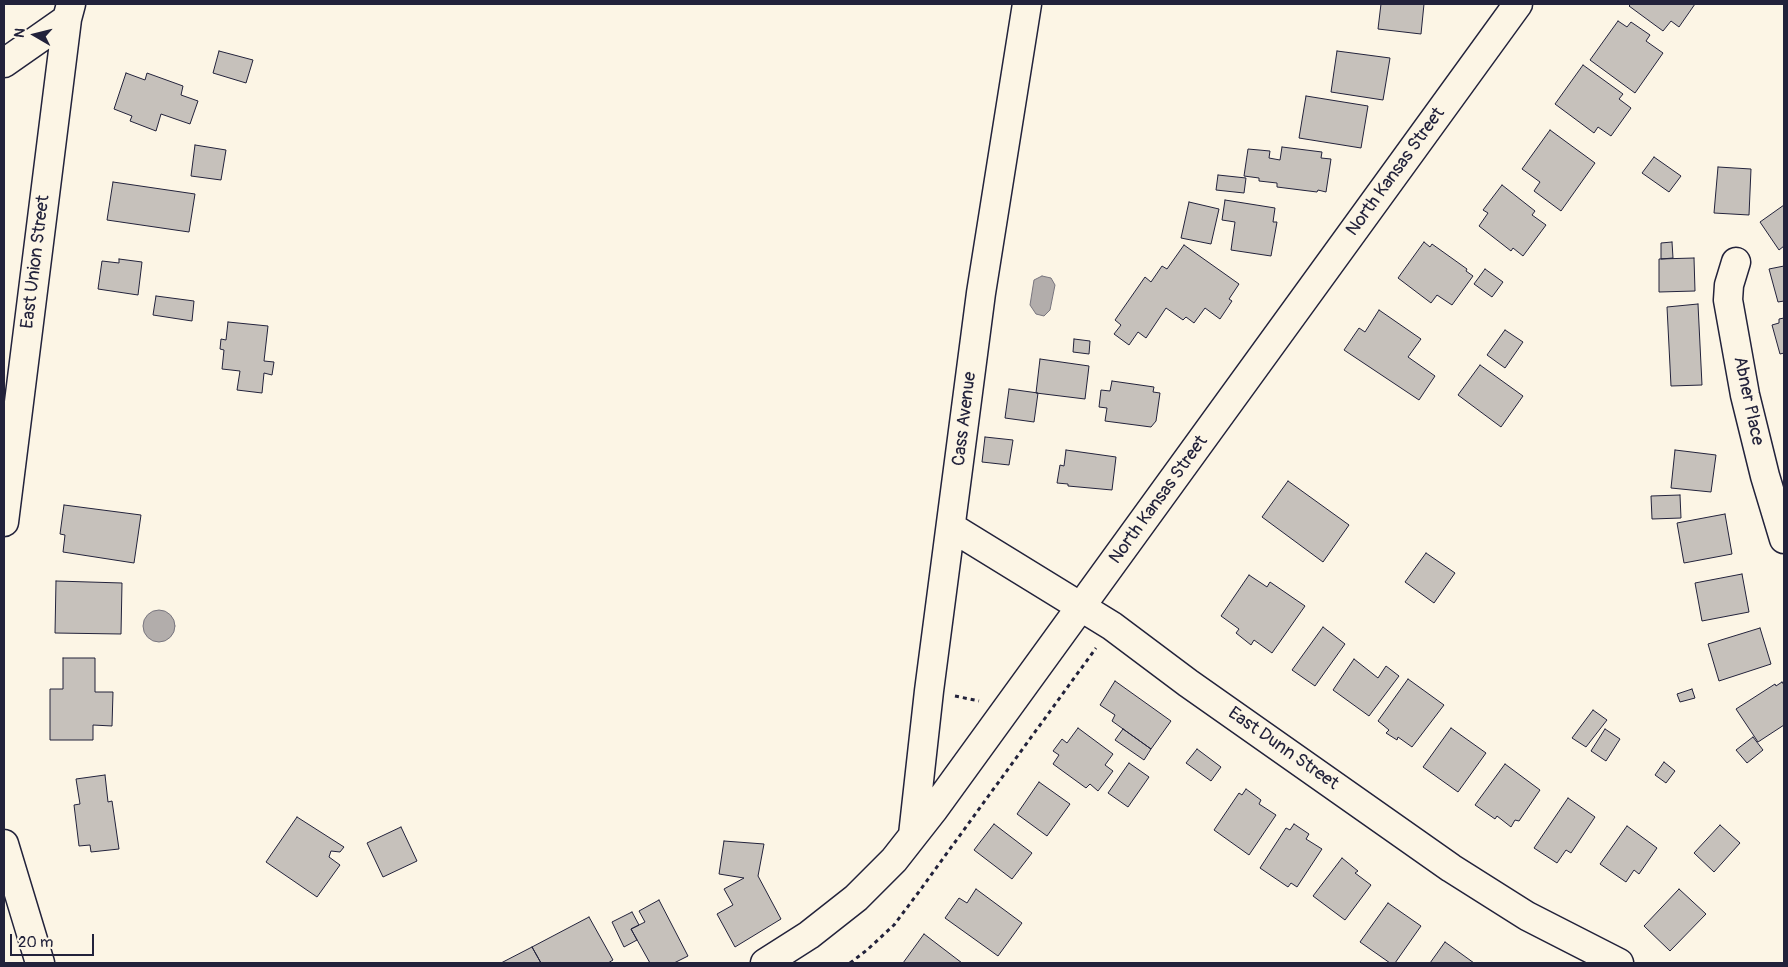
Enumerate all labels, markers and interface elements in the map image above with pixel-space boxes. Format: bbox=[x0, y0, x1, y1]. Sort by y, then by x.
north arrow bbox=[10, 10, 60, 60]
text: N bbox=[11, 27, 29, 39]
street label: North Kansas Street bbox=[1342, 104, 1450, 240]
street label: East Union Street bbox=[17, 194, 55, 330]
street label: Abner Place bbox=[1728, 354, 1768, 448]
street label: Cass Avenue bbox=[949, 371, 981, 467]
street label: North Kansas Street bbox=[1105, 432, 1213, 568]
street label: East Dunn Street bbox=[1224, 703, 1342, 795]
scale bar bbox=[12, 924, 96, 956]
text: 20 m bbox=[18, 933, 53, 952]

